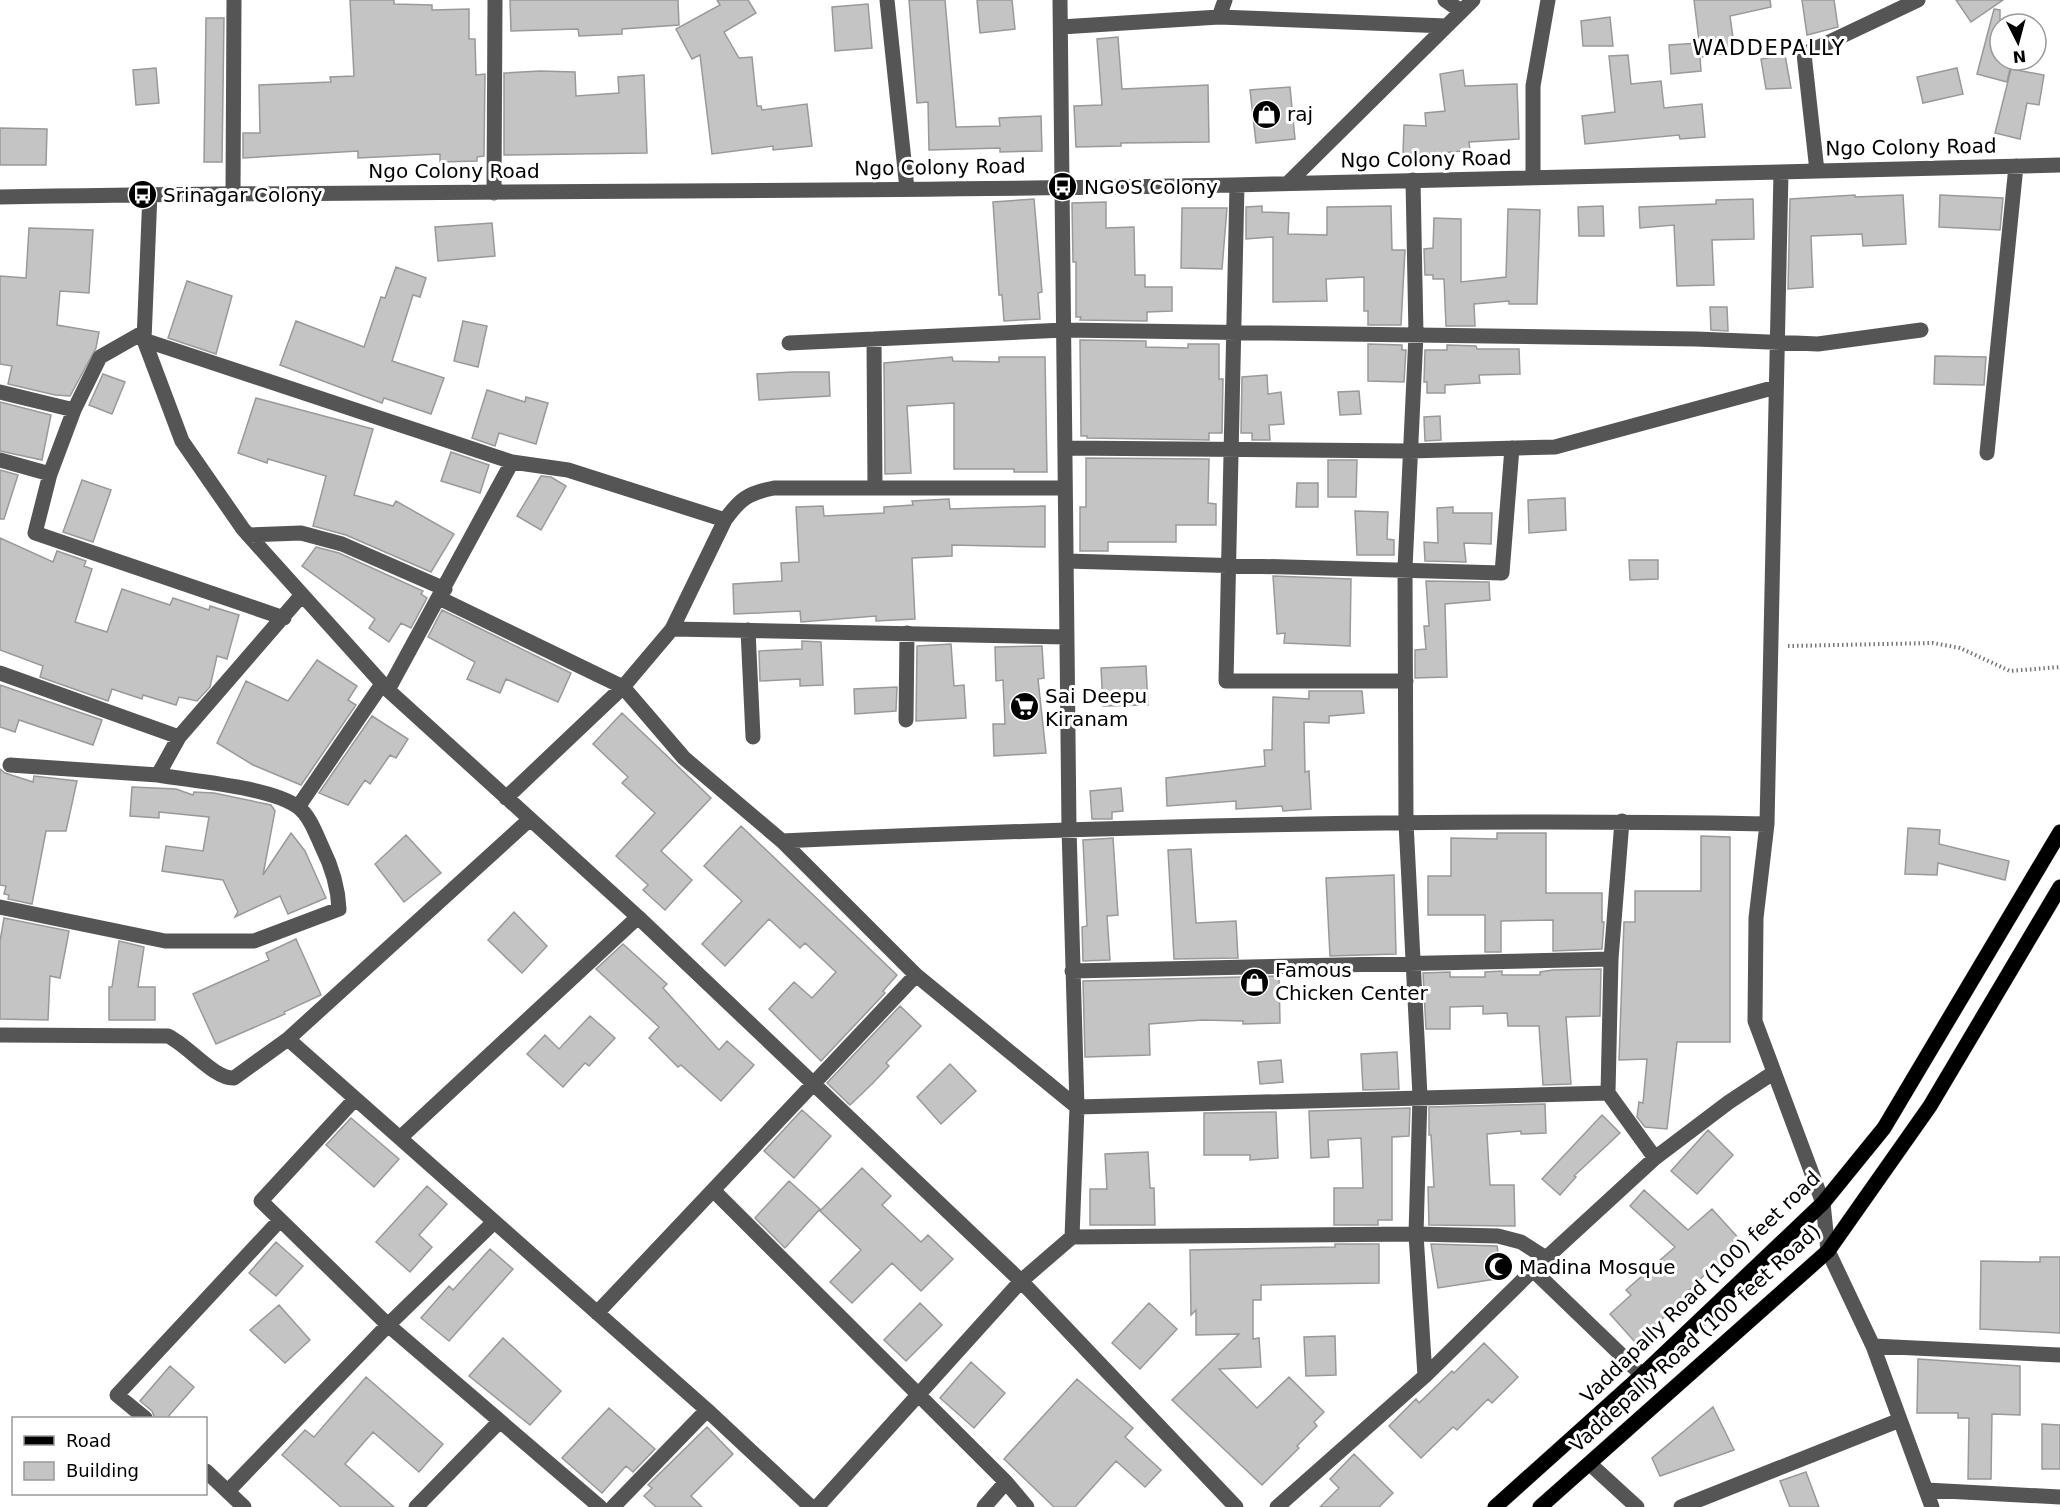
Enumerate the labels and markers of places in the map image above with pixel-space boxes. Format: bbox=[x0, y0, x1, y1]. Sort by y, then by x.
shop icon: raj bbox=[1250, 98, 1282, 130]
place label: raj bbox=[1287, 102, 1313, 126]
bus stop icon: NGOS Colony bbox=[1047, 171, 1079, 203]
place label: NGOS Colony bbox=[1084, 175, 1218, 199]
bus stop icon: Srinagar Colony bbox=[126, 179, 158, 211]
place label: Srinagar Colony bbox=[163, 183, 323, 207]
place label: Sai Deepu Kiranam bbox=[1045, 684, 1147, 731]
supermarket icon: Sai Deepu Kiranam bbox=[1008, 691, 1040, 723]
place label: Famous Chicken Center bbox=[1275, 958, 1428, 1005]
shop icon: Famous Chicken Center bbox=[1238, 966, 1270, 998]
mosque icon: Madina Mosque bbox=[1482, 1251, 1514, 1283]
place label: Madina Mosque bbox=[1519, 1255, 1676, 1279]

